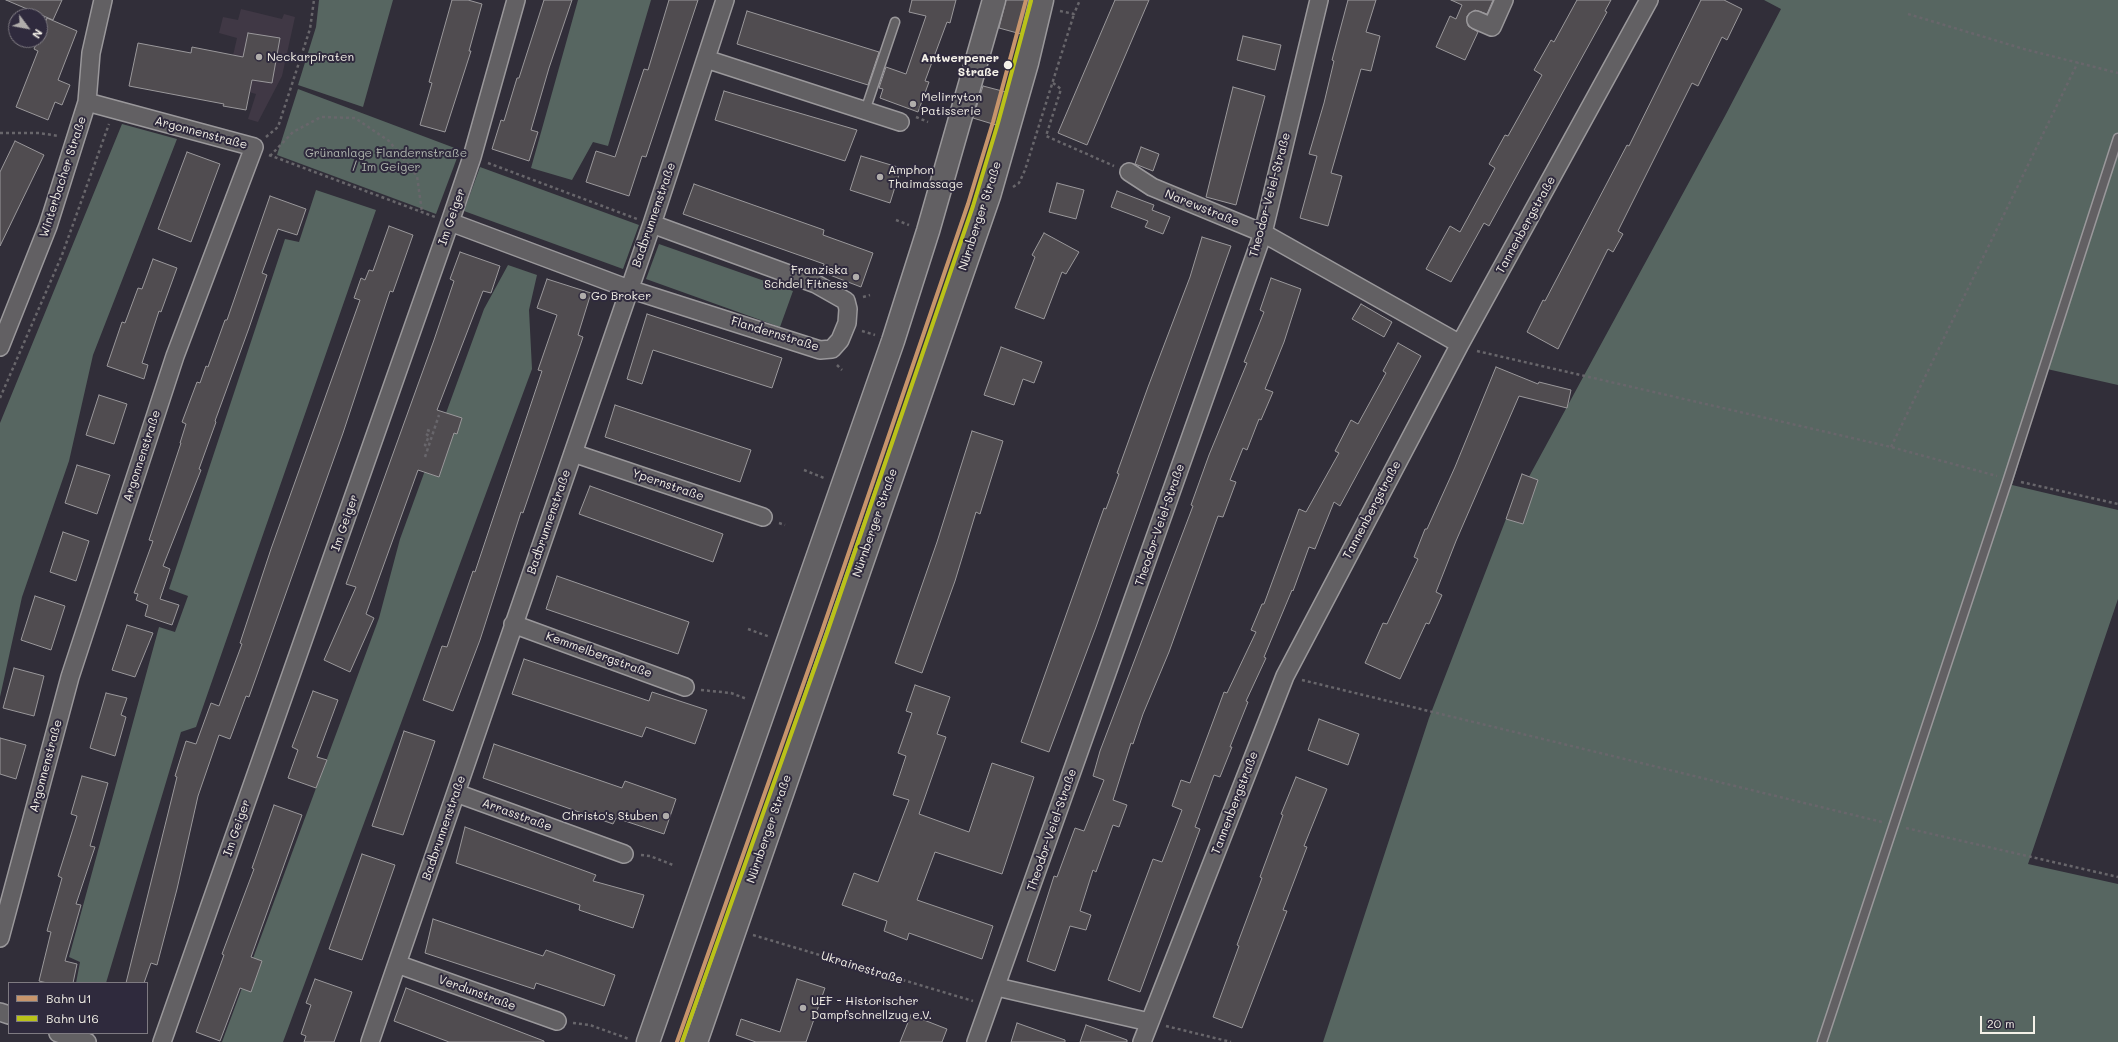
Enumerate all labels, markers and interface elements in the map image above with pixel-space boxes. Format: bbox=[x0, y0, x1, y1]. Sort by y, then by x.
north arrow bbox=[8, 8, 48, 48]
text: N bbox=[29, 27, 46, 42]
place label: Neckarpiraten bbox=[267, 50, 354, 64]
place label: Antwerpener Straße bbox=[921, 51, 999, 79]
marker: Neckarpiraten bbox=[254, 52, 264, 62]
marker: Antwerpener Straße bbox=[1002, 59, 1014, 71]
place label: Melirryton Patisserie bbox=[921, 90, 982, 118]
marker: Melirryton Patisserie bbox=[908, 99, 918, 109]
street label: Argonnenstraße bbox=[153, 114, 249, 152]
street label: Winterbacher Straße bbox=[37, 115, 89, 239]
street label: Theodor-Veiel-Straße bbox=[1246, 131, 1294, 259]
park label: Grünanlage Flandernstraße / Im Geiger bbox=[305, 146, 467, 174]
street label: Nürnberger Straße bbox=[956, 160, 1004, 272]
street label: Badbrunnenstraße bbox=[629, 161, 679, 269]
place label: Amphon Thaimassage bbox=[888, 163, 963, 191]
marker: Amphon Thaimassage bbox=[875, 172, 885, 182]
street label: Tannenbergstraße bbox=[1493, 174, 1559, 276]
street label: Im Geiger bbox=[436, 187, 468, 247]
street label: Narewstraße bbox=[1163, 187, 1241, 229]
place label: Franziska Schdel Fitness bbox=[764, 263, 848, 291]
marker: Franziska Schdel Fitness bbox=[851, 272, 861, 282]
place label: Go Broker bbox=[591, 289, 651, 303]
marker: Go Broker bbox=[578, 291, 588, 301]
street label: Flandernstraße bbox=[729, 314, 821, 354]
street label: Argonnenstraße bbox=[120, 408, 164, 504]
street label: Tannenbergstraße bbox=[1340, 458, 1404, 562]
street label: Theodor-Veiel-Straße bbox=[1132, 462, 1188, 588]
street label: Ypernstraße bbox=[630, 466, 706, 504]
street label: Nürnberger Straße bbox=[850, 467, 900, 579]
street label: Badbrunnenstraße bbox=[524, 468, 574, 576]
street label: Im Geiger bbox=[329, 493, 361, 553]
street label: Kemmelbergstraße bbox=[544, 629, 654, 681]
street label: Argonnenstraße bbox=[27, 718, 65, 814]
street label: Tannenbergstraße bbox=[1209, 749, 1261, 857]
street label: Theodor-Veiel-Straße bbox=[1024, 767, 1080, 893]
street label: Nürnberger Straße bbox=[744, 773, 794, 885]
street label: Badbrunnenstraße bbox=[419, 774, 469, 882]
street label: Arrasstraße bbox=[480, 796, 554, 834]
street label: Im Geiger bbox=[221, 798, 253, 858]
place label: Christo's Stuben bbox=[562, 809, 658, 823]
marker: Christo's Stuben bbox=[661, 811, 671, 821]
street label: Ukrainestraße bbox=[819, 949, 905, 987]
street label: Verdunstraße bbox=[436, 972, 518, 1014]
legend bbox=[8, 982, 148, 1034]
text: Bahn U1 bbox=[46, 990, 92, 1006]
place label: UEF - Historischer Dampfschnellzug e.V. bbox=[811, 994, 932, 1022]
marker: UEF - Historischer Dampfschnellzug e.V. bbox=[798, 1003, 808, 1013]
scale bar bbox=[1982, 1008, 2037, 1034]
text: Bahn U16 bbox=[46, 1010, 99, 1026]
text: 20 m bbox=[1987, 1015, 2015, 1031]

